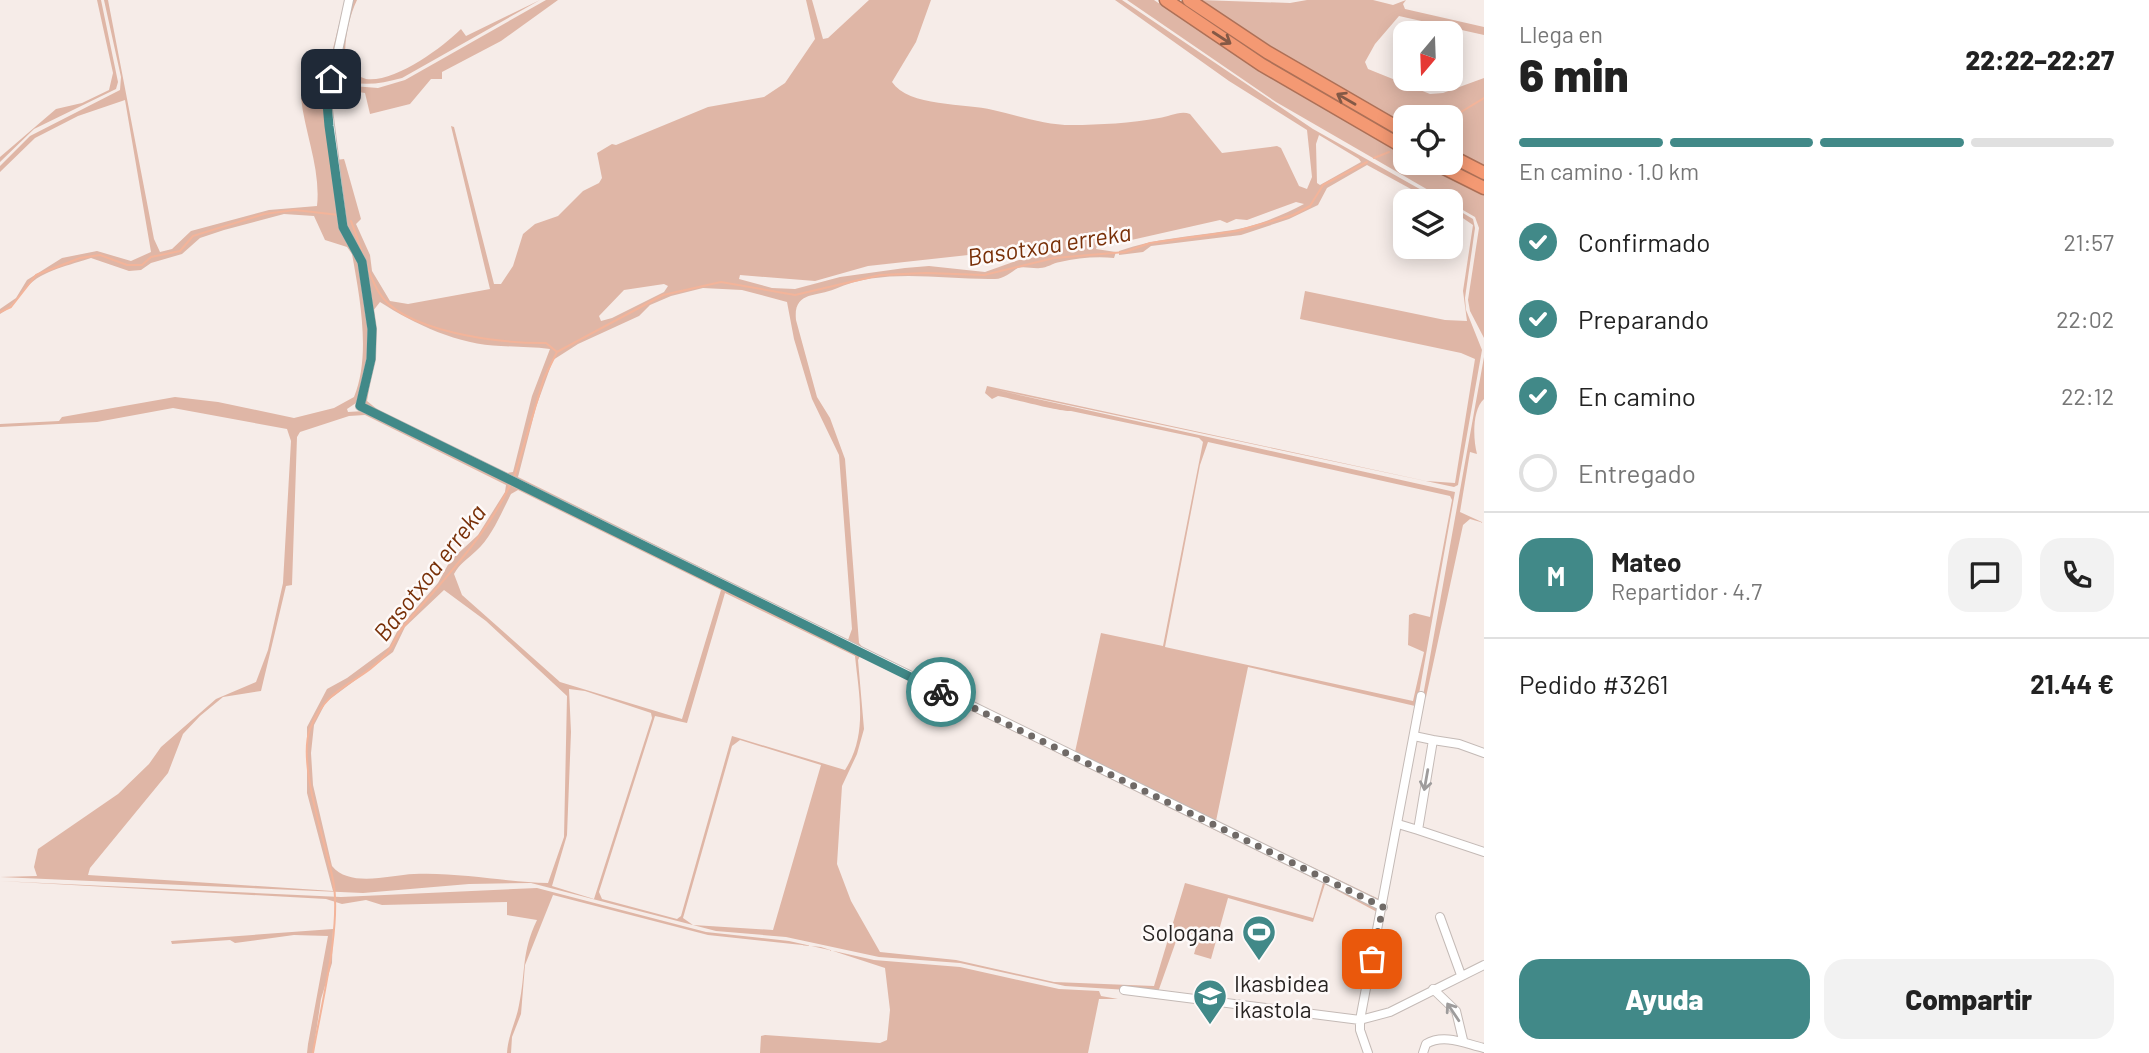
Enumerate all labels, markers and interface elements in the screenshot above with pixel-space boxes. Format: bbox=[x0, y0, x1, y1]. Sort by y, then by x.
text: Llega en bbox=[1519, 20, 1603, 48]
north arrow bbox=[1393, 21, 1463, 91]
map controls bbox=[1393, 21, 1463, 259]
one-way arrow bbox=[1212, 31, 1231, 46]
text: 22:22–22:27 bbox=[1965, 44, 2114, 75]
text: 6 min bbox=[1519, 46, 1629, 101]
pin bbox=[301, 49, 361, 109]
icon: home bbox=[312, 60, 350, 98]
one-way arrow bbox=[1336, 92, 1356, 106]
button: locate bbox=[1393, 105, 1463, 175]
text: En camino · 1.0 km bbox=[1519, 157, 1699, 185]
button: layers bbox=[1393, 189, 1463, 259]
water label: Basotxoa erreka bbox=[965, 217, 1133, 271]
icon: check bbox=[1519, 223, 1557, 261]
text: Confirmado bbox=[1578, 226, 1710, 257]
text: 21:57 bbox=[2063, 228, 2114, 256]
icon: check bbox=[1519, 300, 1557, 338]
text: Preparando bbox=[1578, 303, 1709, 334]
text: 22:02 bbox=[2056, 305, 2114, 333]
icon: check bbox=[1519, 377, 1557, 415]
text: En camino bbox=[1578, 380, 1696, 411]
text: 22:12 bbox=[2061, 382, 2114, 410]
text: Entregado bbox=[1578, 457, 1696, 488]
water label: Basotxoa erreka bbox=[367, 498, 491, 646]
button: chat bbox=[1948, 538, 2022, 612]
button: phone bbox=[2040, 538, 2114, 612]
text: Mateo bbox=[1611, 546, 1681, 577]
text: M bbox=[1547, 560, 1565, 591]
text: Repartidor · 4.7 bbox=[1611, 577, 1762, 605]
courier bbox=[906, 657, 976, 727]
text: Pedido #3261 bbox=[1519, 668, 1669, 699]
text: 21.44 € bbox=[2030, 668, 2114, 699]
icon: bike bbox=[922, 673, 960, 711]
one-way arrow bbox=[1419, 768, 1432, 791]
sports icon: Sologana bbox=[1240, 913, 1278, 962]
place label: Sologana bbox=[1142, 918, 1234, 946]
pin bbox=[1342, 929, 1402, 989]
icon: bag bbox=[1353, 940, 1391, 978]
button: Ayuda bbox=[1519, 959, 1810, 1039]
button: Compartir bbox=[1824, 959, 2114, 1039]
place label: Ikasbidea ikastola bbox=[1234, 969, 1329, 1023]
school or university icon: Ikasbidea ikastola bbox=[1191, 977, 1229, 1026]
one-way arrow bbox=[1446, 1003, 1460, 1022]

